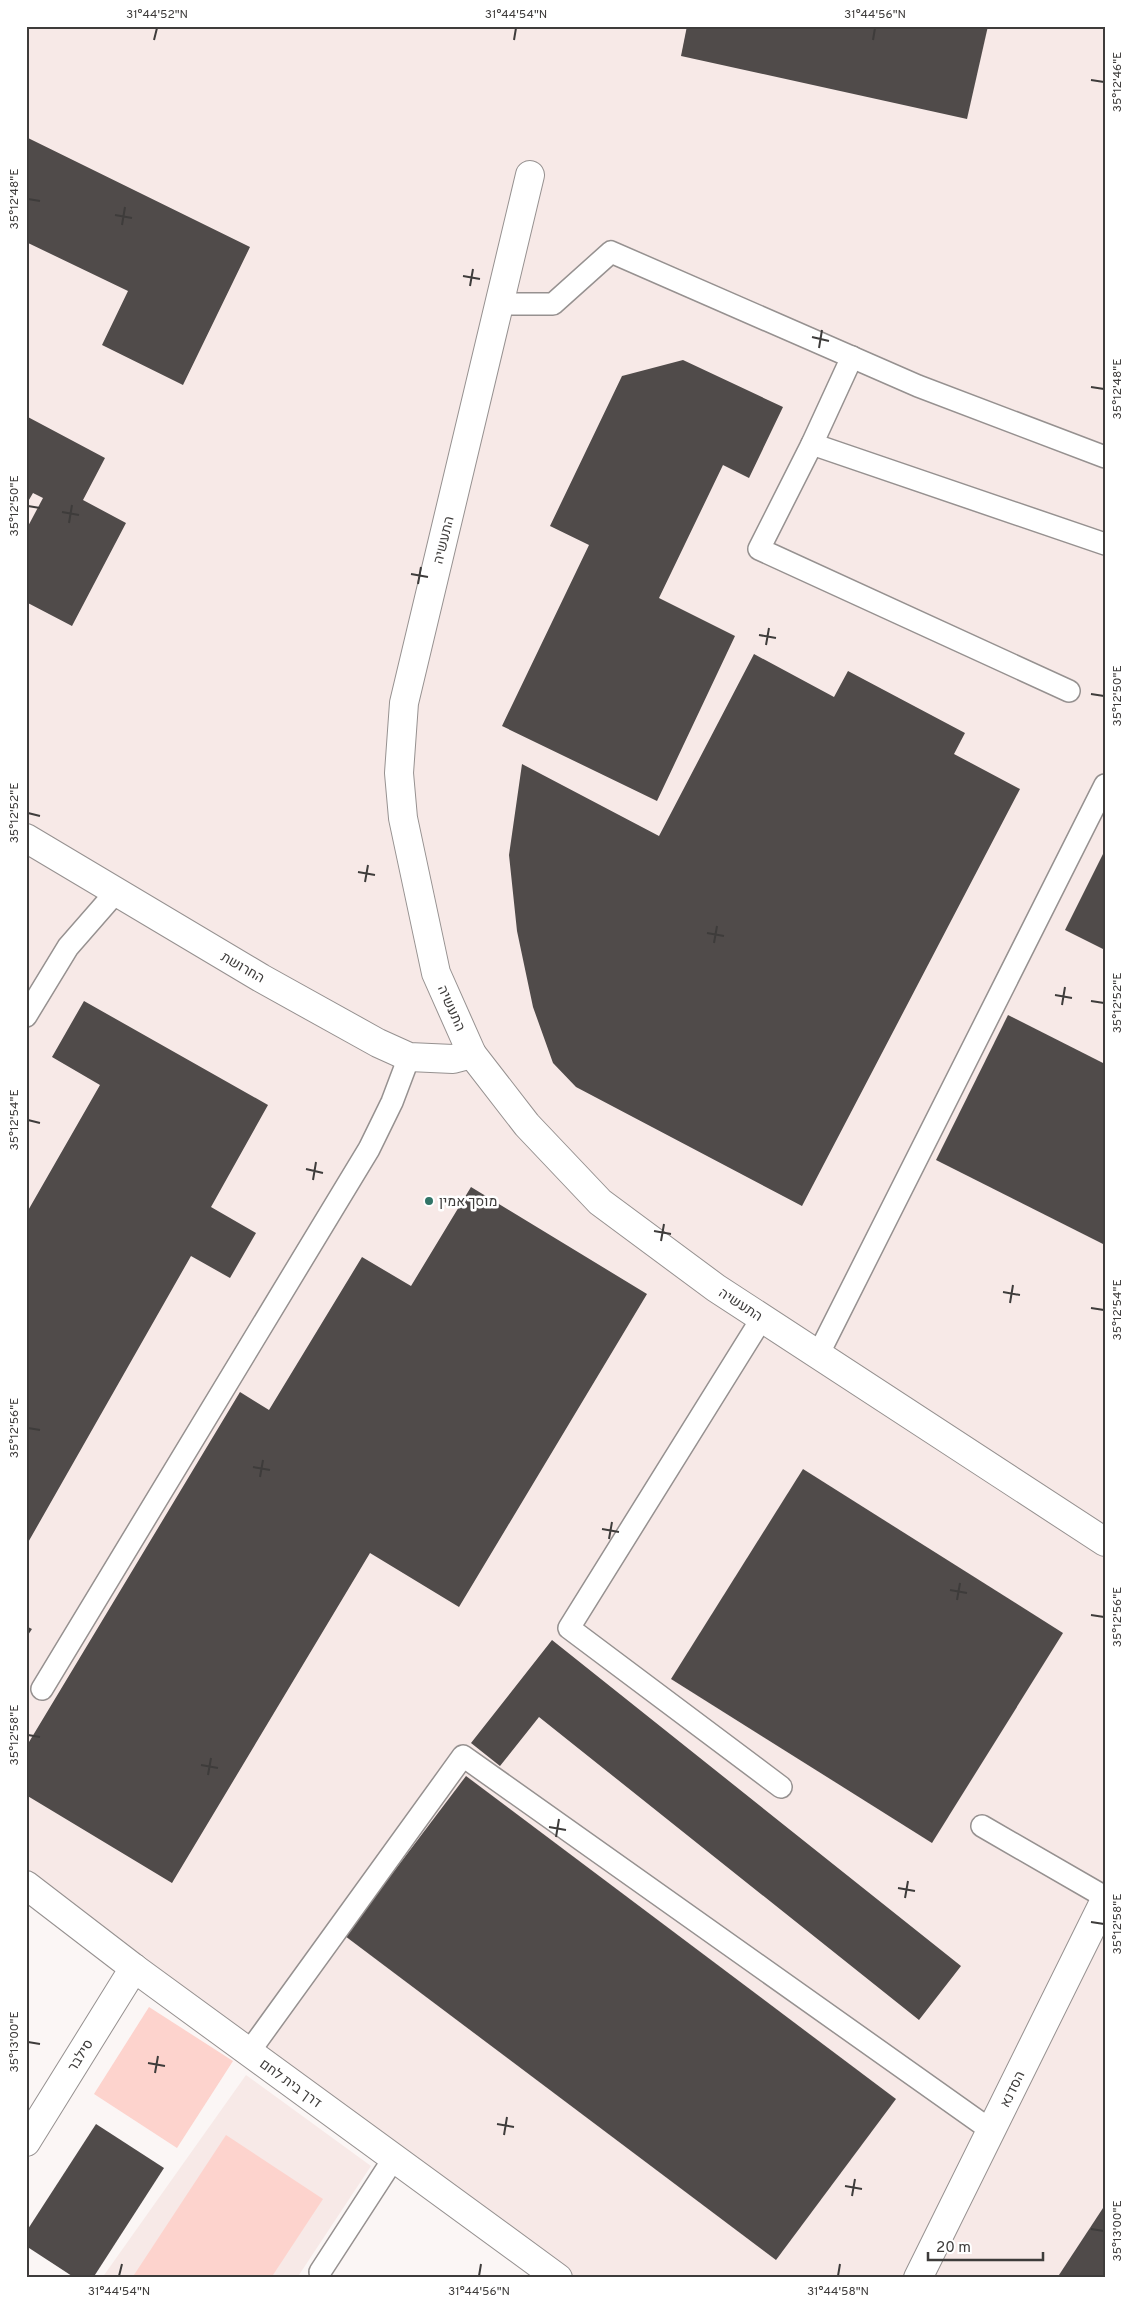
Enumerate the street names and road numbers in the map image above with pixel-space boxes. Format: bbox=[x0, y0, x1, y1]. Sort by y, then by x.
street label: התעשיה bbox=[430, 515, 459, 566]
street label: החרושת bbox=[217, 949, 267, 988]
street label: התעשיה bbox=[433, 983, 468, 1034]
street label: התעשיה bbox=[715, 1285, 765, 1326]
street label: סילבר bbox=[65, 2037, 98, 2075]
street label: דרך בית לחם bbox=[256, 2056, 324, 2112]
street label: הסדנא bbox=[997, 2069, 1029, 2111]

